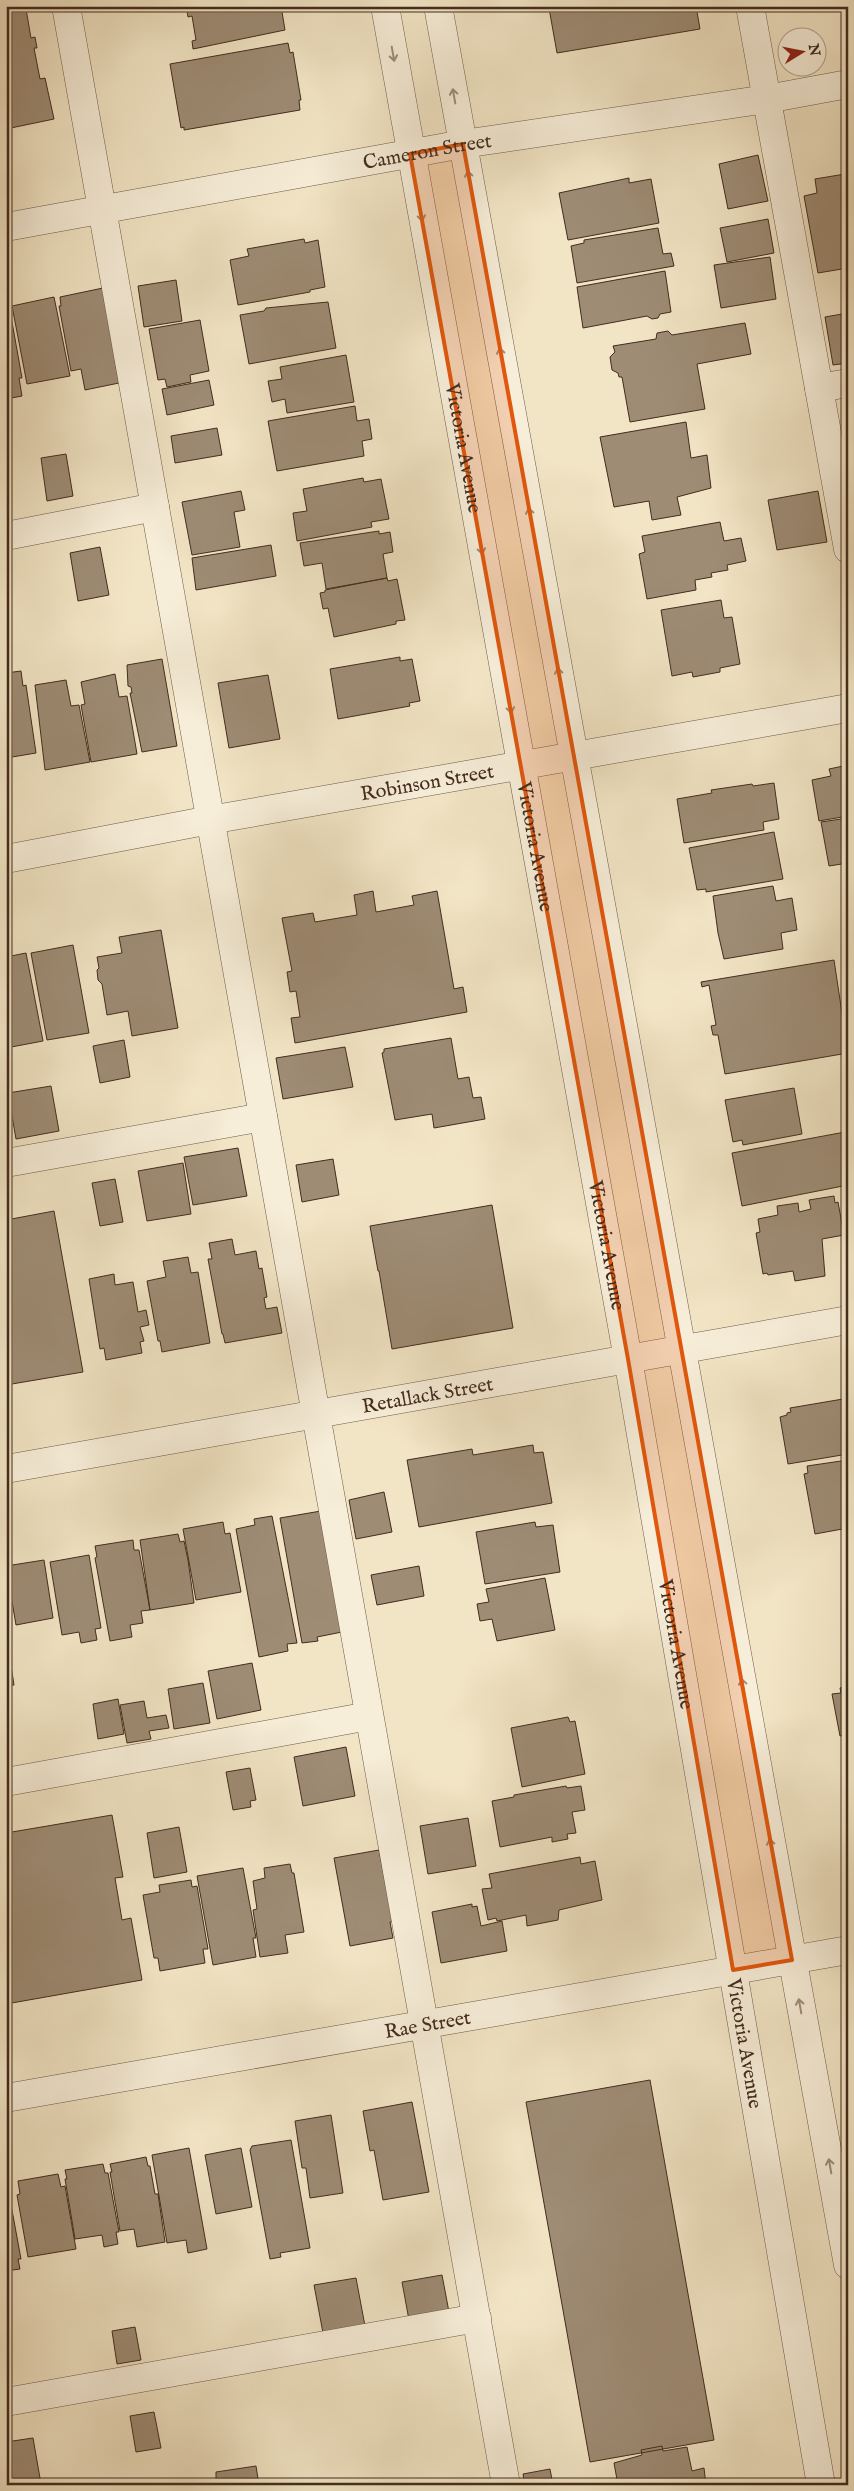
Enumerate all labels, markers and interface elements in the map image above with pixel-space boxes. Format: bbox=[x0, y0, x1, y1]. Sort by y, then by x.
north arrow bbox=[776, 28, 826, 78]
text: N bbox=[804, 41, 824, 57]
one-way arrow bbox=[389, 46, 399, 62]
one-way arrow bbox=[449, 89, 459, 105]
street label: Cameron Street bbox=[361, 129, 494, 176]
one-way arrow bbox=[464, 171, 474, 187]
one-way arrow bbox=[417, 206, 427, 222]
one-way arrow bbox=[496, 348, 506, 364]
street label: Victoria Avenue bbox=[439, 380, 487, 515]
one-way arrow bbox=[525, 508, 535, 524]
one-way arrow bbox=[477, 538, 486, 554]
one-way arrow bbox=[554, 667, 564, 683]
one-way arrow bbox=[505, 698, 515, 714]
street label: Robinson Street bbox=[359, 759, 496, 807]
street label: Victoria Avenue bbox=[510, 779, 558, 914]
street label: Victoria Avenue bbox=[582, 1178, 630, 1312]
street label: Retallack Street bbox=[360, 1372, 495, 1420]
street label: Victoria Avenue bbox=[652, 1577, 699, 1711]
one-way arrow bbox=[737, 1678, 747, 1694]
one-way arrow bbox=[766, 1838, 776, 1854]
street label: Victoria Avenue bbox=[720, 1976, 767, 2110]
one-way arrow bbox=[795, 1998, 805, 2014]
street label: Rae Street bbox=[383, 2006, 473, 2045]
one-way arrow bbox=[824, 2158, 834, 2174]

